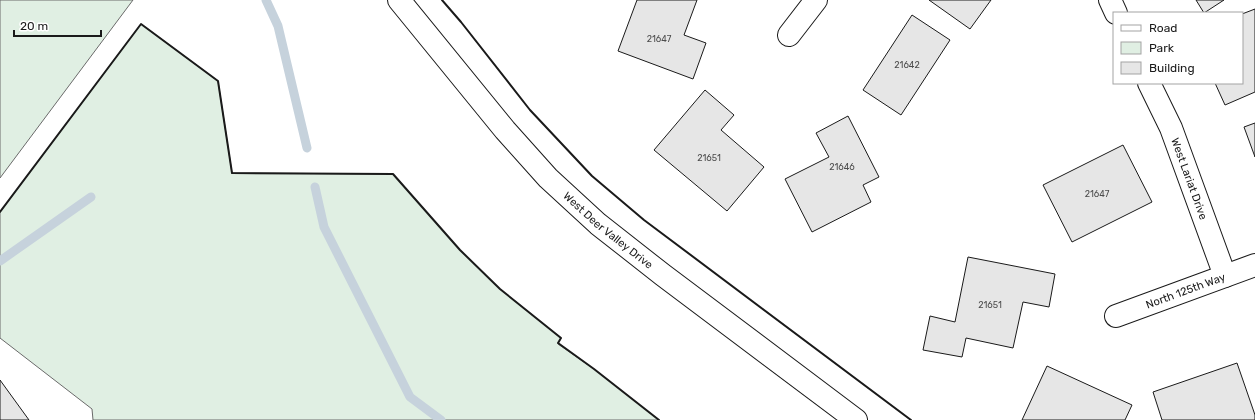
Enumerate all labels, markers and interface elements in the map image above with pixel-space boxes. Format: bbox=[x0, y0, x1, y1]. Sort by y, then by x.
scale bar bbox=[14, 12, 101, 38]
legend bbox=[1113, 12, 1243, 84]
text: 20 m bbox=[20, 19, 48, 33]
text: Road bbox=[1149, 21, 1177, 35]
house number: 21647 bbox=[647, 34, 672, 44]
text: Park bbox=[1149, 41, 1175, 55]
house number: 21642 bbox=[894, 60, 920, 70]
text: Building bbox=[1149, 61, 1195, 75]
street label: West Lariat Drive bbox=[1168, 136, 1210, 221]
house number: 21651 bbox=[697, 153, 721, 163]
house number: 21646 bbox=[829, 162, 855, 172]
street label: West Deer Valley Drive bbox=[561, 189, 655, 272]
house number: 21647 bbox=[1085, 189, 1110, 199]
street label: North 125th Way bbox=[1144, 270, 1227, 312]
house number: 21651 bbox=[978, 300, 1002, 310]

